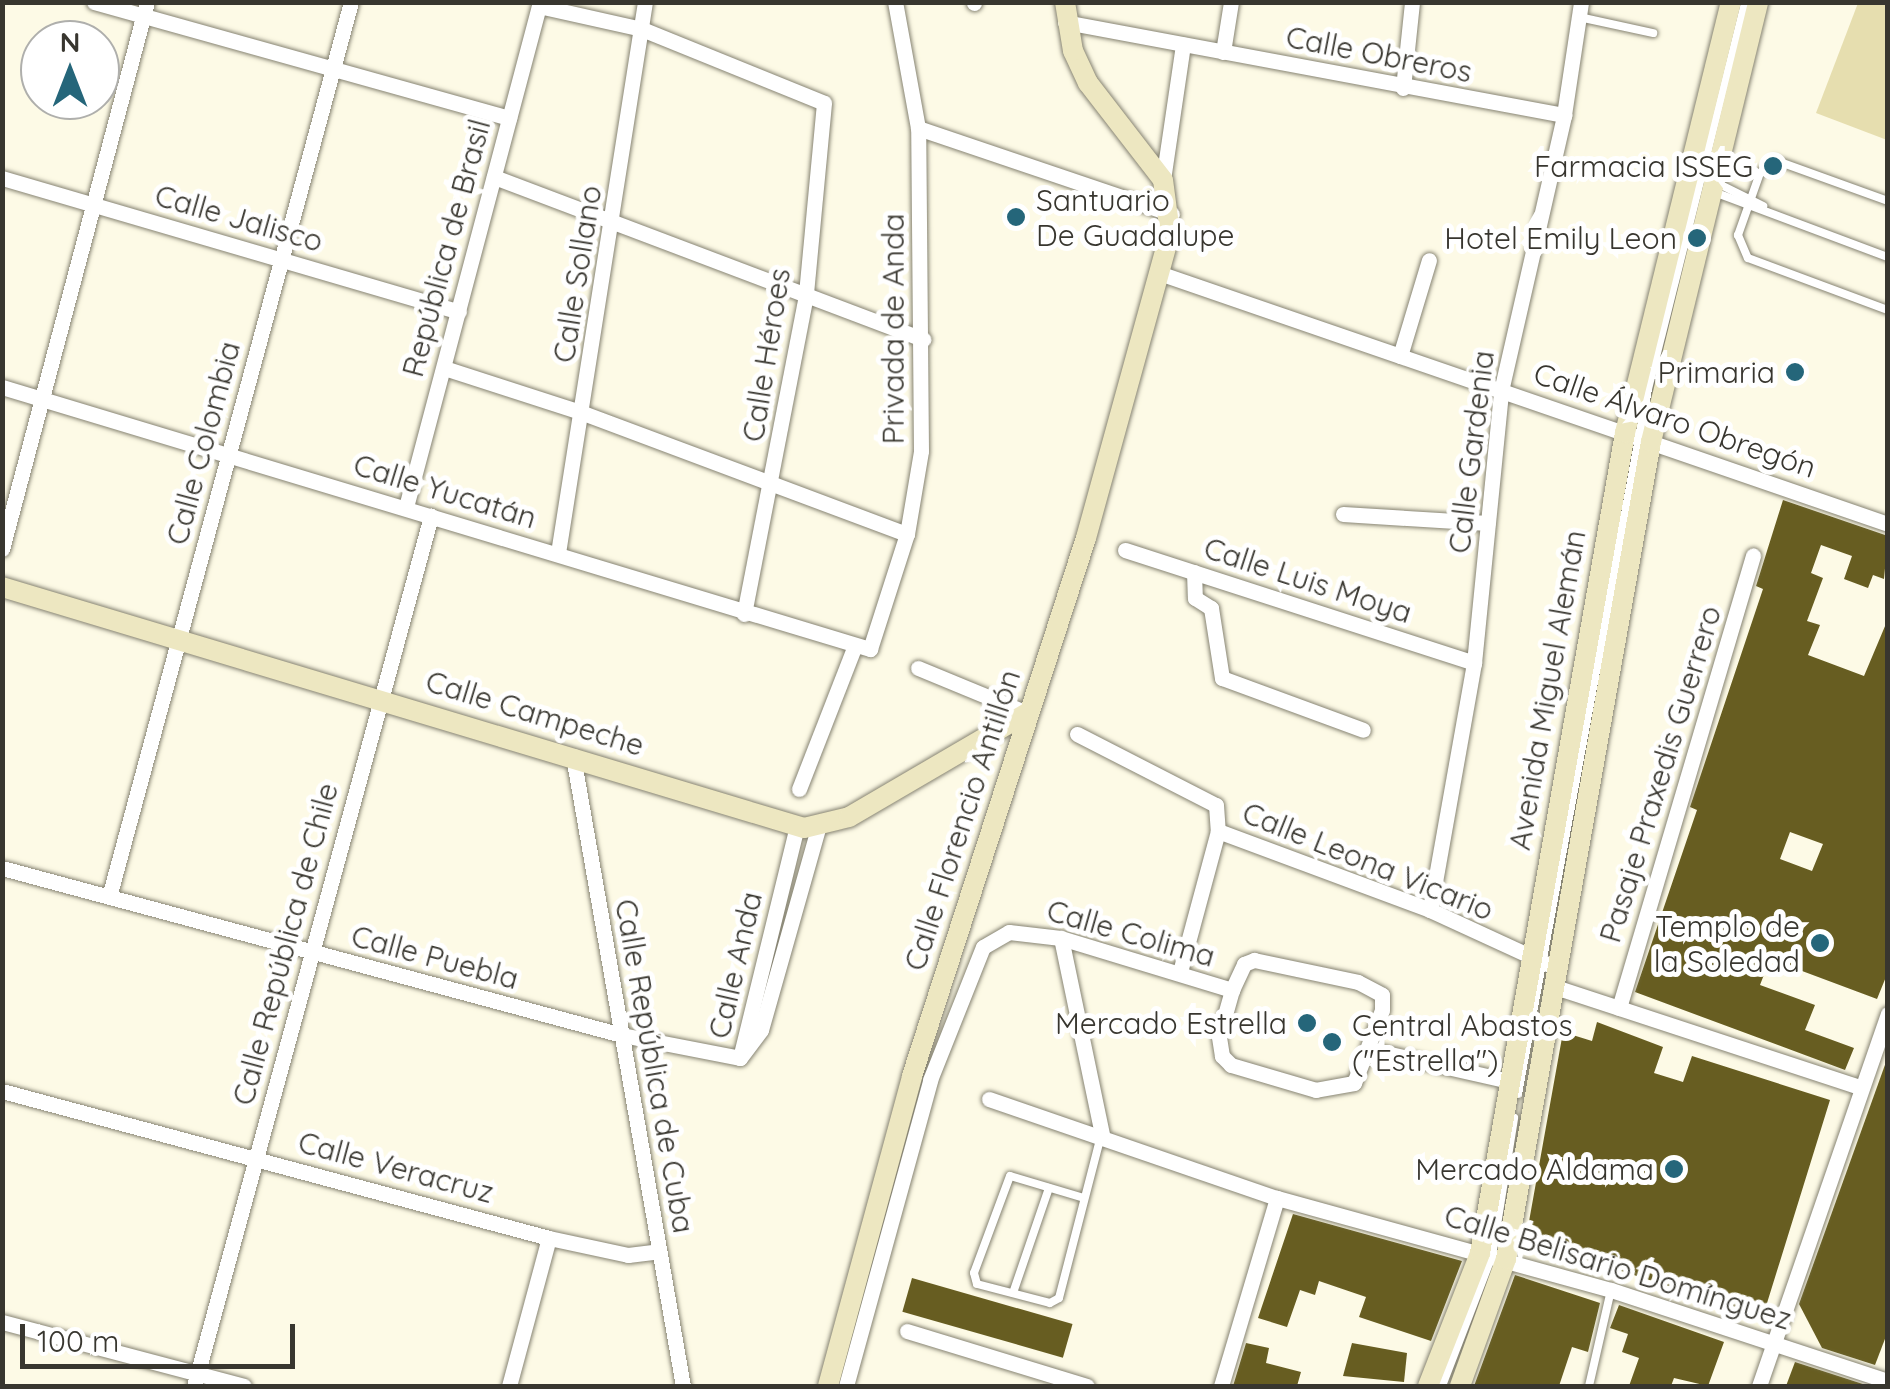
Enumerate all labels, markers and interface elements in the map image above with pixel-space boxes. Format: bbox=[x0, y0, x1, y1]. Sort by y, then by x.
street label: Calle Obreros bbox=[1283, 18, 1475, 90]
north arrow bbox=[20, 20, 120, 120]
text: N bbox=[60, 24, 80, 59]
street label: República de Brasil bbox=[394, 115, 498, 381]
place label: Farmacia ISSEG bbox=[1534, 148, 1753, 184]
marker: Farmacia ISSEG bbox=[1762, 155, 1784, 177]
street label: Calle Jalisco bbox=[151, 177, 327, 259]
place label: Santuario De Guadalupe bbox=[1036, 182, 1234, 252]
street label: Calle Sollano bbox=[545, 183, 609, 365]
marker: Santuario De Guadalupe bbox=[1005, 206, 1027, 228]
street label: Privada de Anda bbox=[875, 214, 911, 444]
place label: Hotel Emily Leon bbox=[1444, 220, 1677, 256]
marker: Hotel Emily Leon bbox=[1686, 227, 1708, 249]
street label: Calle Héroes bbox=[735, 266, 797, 444]
street label: Calle Colombia bbox=[159, 337, 247, 549]
street label: Calle Gardenia bbox=[1441, 349, 1501, 555]
place label: Primaria bbox=[1657, 354, 1775, 390]
street label: Calle Álvaro Obregón bbox=[1529, 355, 1821, 485]
marker: Primaria bbox=[1784, 361, 1806, 383]
street label: Calle Yucatán bbox=[349, 446, 541, 536]
street label: Avenida Miguel Alemán bbox=[1501, 527, 1593, 853]
street label: Calle Luis Moya bbox=[1200, 529, 1416, 631]
street label: Pasaje Praxedis Guerrero bbox=[1592, 601, 1728, 947]
street label: Calle Campeche bbox=[422, 663, 648, 763]
street label: Calle Florencio Antillón bbox=[896, 665, 1028, 975]
street label: Calle República de Chile bbox=[225, 779, 345, 1109]
street label: Calle Leona Vicario bbox=[1237, 794, 1499, 928]
street label: Calle Anda bbox=[701, 888, 769, 1042]
street label: Calle Colima bbox=[1043, 892, 1219, 974]
street label: Calle República de Cuba bbox=[608, 896, 702, 1236]
place label: Templo de la Soledad bbox=[1654, 908, 1800, 978]
street label: Calle Puebla bbox=[348, 917, 522, 997]
marker: Templo de la Soledad bbox=[1809, 932, 1831, 954]
place label: Mercado Estrella bbox=[1055, 1005, 1287, 1041]
place label: Central Abastos ("Estrella") bbox=[1352, 1007, 1573, 1078]
marker: Mercado Estrella bbox=[1296, 1012, 1318, 1034]
marker: Central Abastos ("Estrella") bbox=[1321, 1031, 1343, 1053]
street label: Calle Veracruz bbox=[294, 1124, 498, 1210]
place label: Mercado Aldama bbox=[1415, 1151, 1654, 1187]
marker: Mercado Aldama bbox=[1663, 1158, 1685, 1180]
street label: Calle Belisario Domínguez bbox=[1440, 1197, 1796, 1337]
scale bar bbox=[25, 1304, 300, 1366]
text: 100 m bbox=[37, 1322, 119, 1360]

